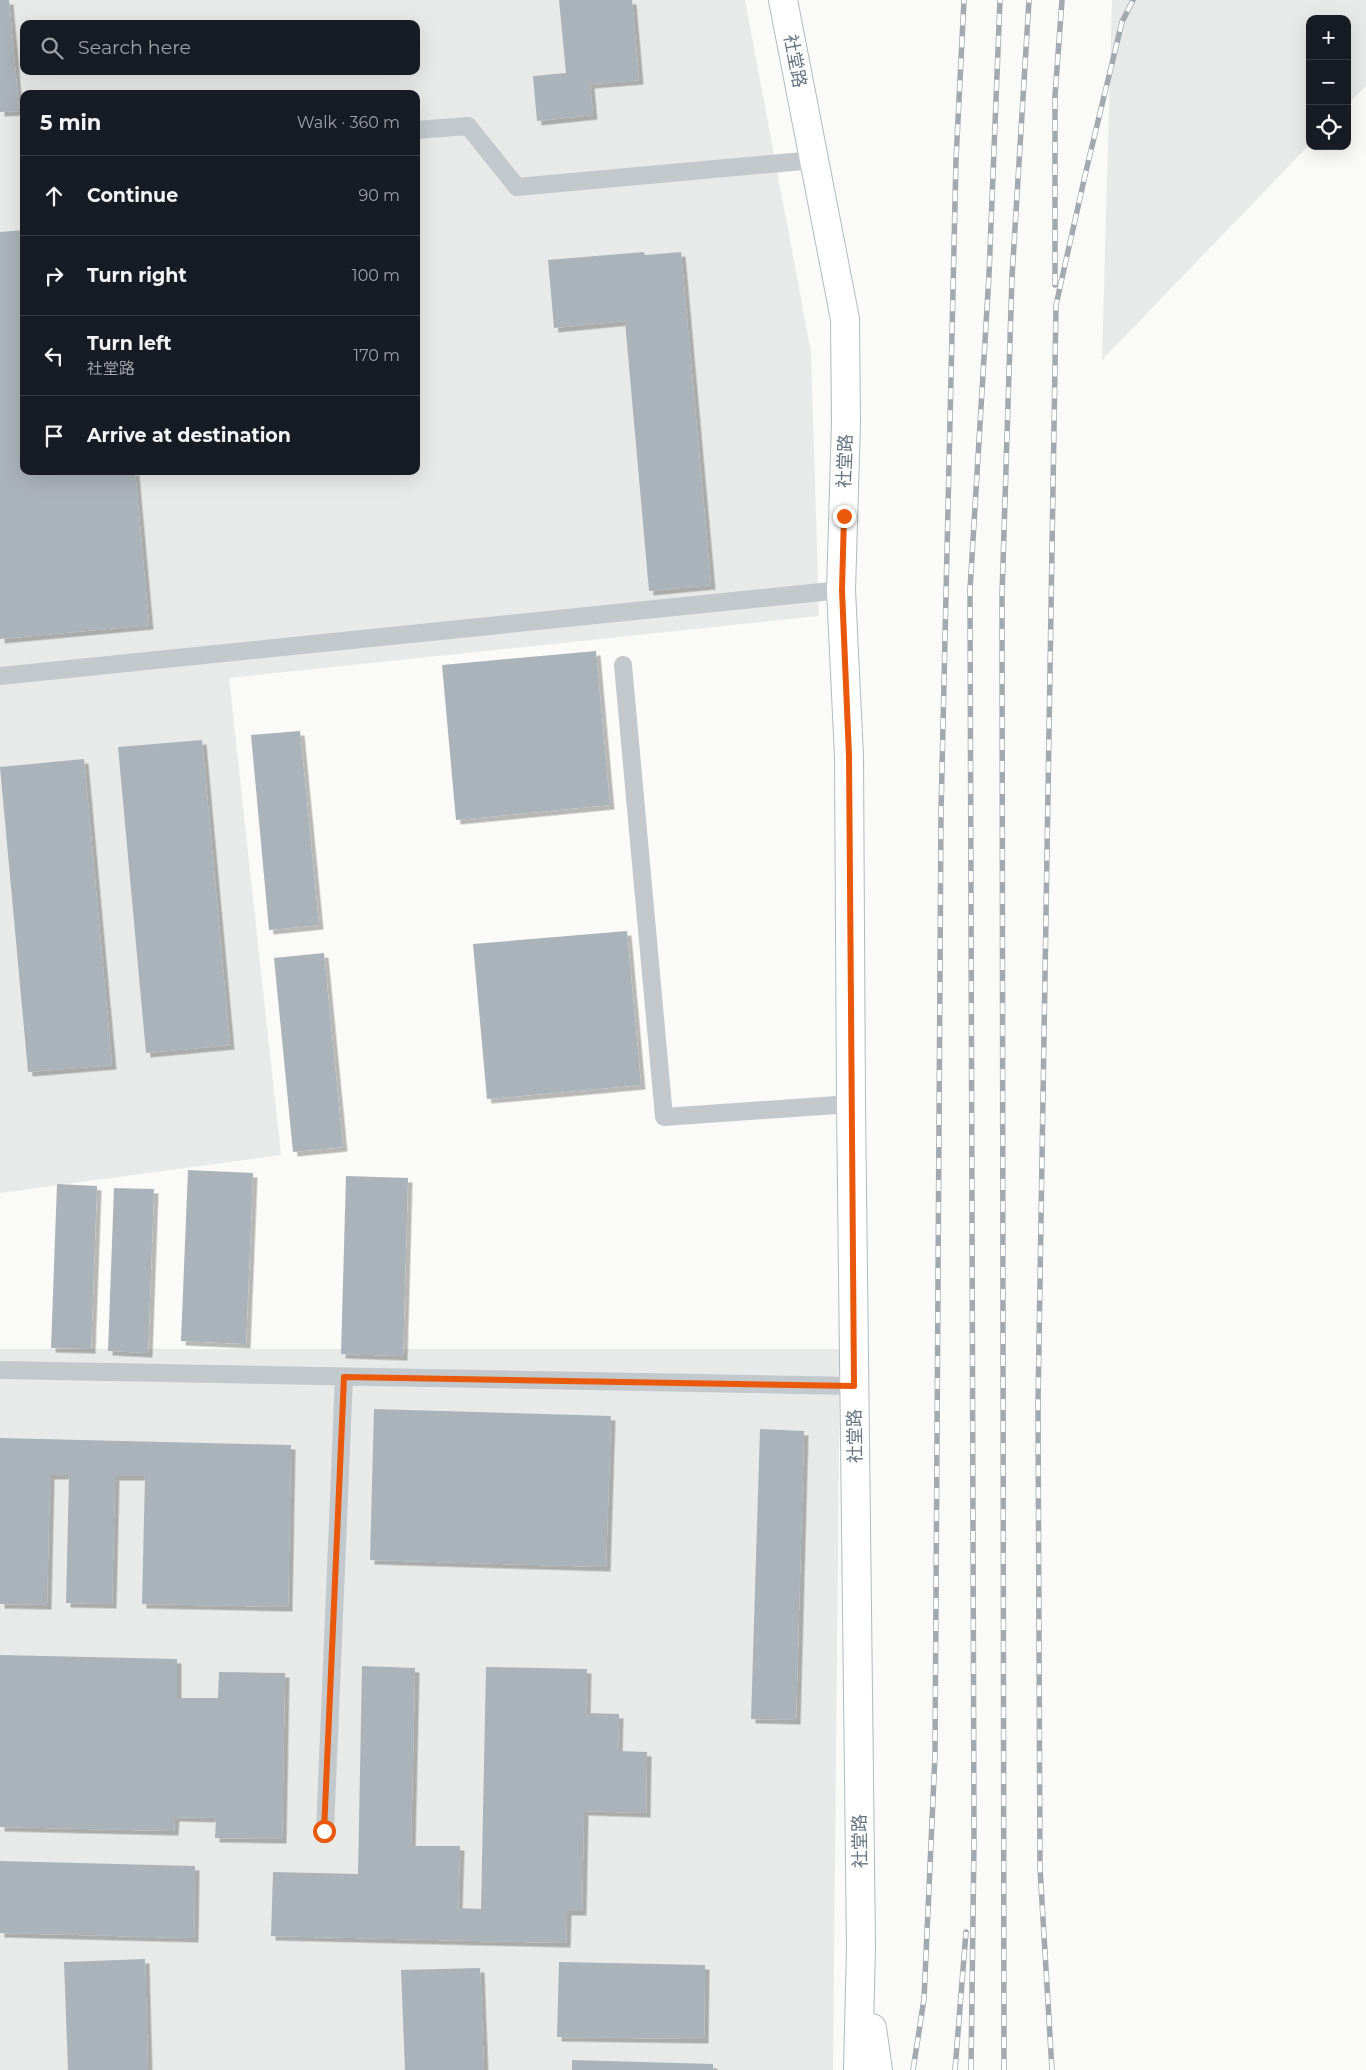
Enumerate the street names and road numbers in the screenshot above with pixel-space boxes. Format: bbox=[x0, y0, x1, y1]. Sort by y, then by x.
street label: 社堂路 bbox=[779, 32, 811, 90]
street label: 社堂路 bbox=[833, 434, 857, 488]
street label: 社堂路 bbox=[844, 1409, 866, 1463]
street label: 社堂路 bbox=[849, 1814, 871, 1868]

